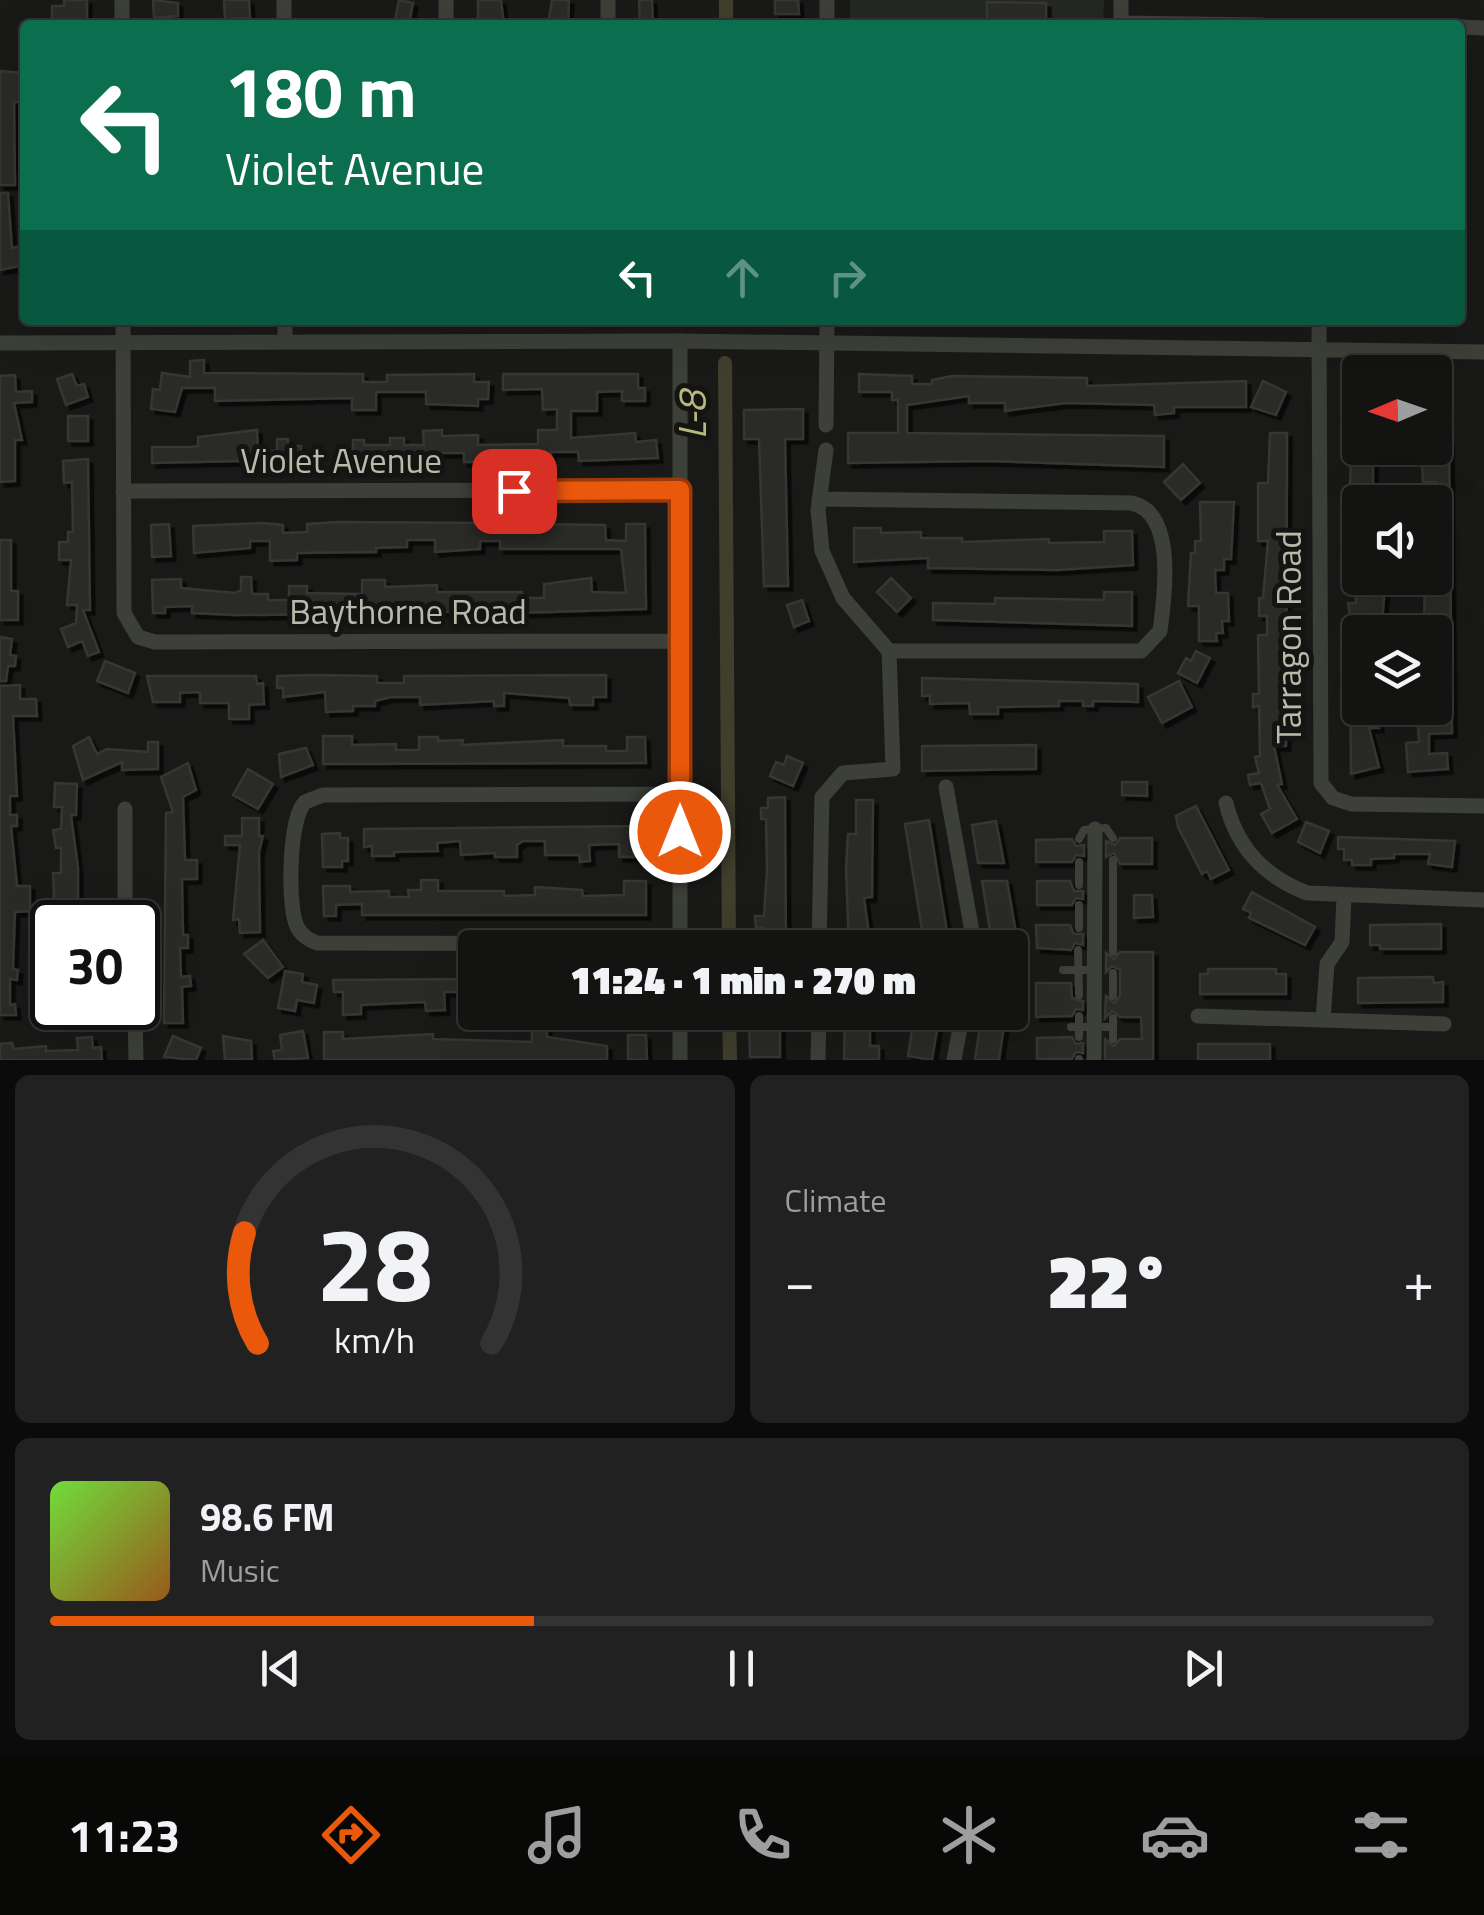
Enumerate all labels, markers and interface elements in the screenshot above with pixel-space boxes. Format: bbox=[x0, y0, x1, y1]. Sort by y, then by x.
text: 180 m bbox=[225, 38, 417, 144]
icon: left bbox=[60, 60, 190, 190]
text: Violet Avenue bbox=[225, 134, 484, 202]
icon: left bbox=[610, 250, 665, 305]
icon: ahead bbox=[715, 250, 770, 305]
icon: right bbox=[820, 250, 875, 305]
north arrow bbox=[1342, 355, 1452, 465]
map controls bbox=[1342, 355, 1452, 725]
water label: L-8 bbox=[663, 387, 721, 439]
street label: Violet Avenue bbox=[240, 433, 442, 487]
pin bbox=[472, 449, 557, 534]
icon: arrive bbox=[487, 464, 542, 519]
button: sound bbox=[1342, 485, 1452, 595]
street label: Tarragon Road bbox=[1261, 530, 1315, 744]
street label: Baythorne Road bbox=[289, 584, 527, 638]
button: layers bbox=[1342, 615, 1452, 725]
position arrow bbox=[628, 780, 732, 884]
speed limit sign: 30 bbox=[30, 900, 160, 1030]
text: 11:24 · 1 min · 270 m bbox=[570, 951, 916, 1009]
text: Climate bbox=[785, 1176, 886, 1224]
text: 28 bbox=[317, 1183, 433, 1341]
text: 22° bbox=[1047, 1223, 1171, 1337]
text: − bbox=[785, 1239, 815, 1322]
text: + bbox=[1403, 1239, 1434, 1322]
text: km/h bbox=[334, 1312, 415, 1367]
text: 98.6 FM bbox=[200, 1488, 335, 1546]
text: Music bbox=[200, 1546, 280, 1594]
icon: previous bbox=[253, 1641, 308, 1696]
icon: pause bbox=[714, 1641, 769, 1696]
icon: next bbox=[1176, 1641, 1231, 1696]
icon: directions bbox=[316, 1800, 386, 1870]
icon: music bbox=[522, 1800, 592, 1870]
icon: phone bbox=[728, 1800, 798, 1870]
icon: climate bbox=[934, 1800, 1004, 1870]
icon: car bbox=[1140, 1800, 1210, 1870]
icon: filters bbox=[1346, 1800, 1416, 1870]
text: 11:23 bbox=[68, 1801, 180, 1869]

